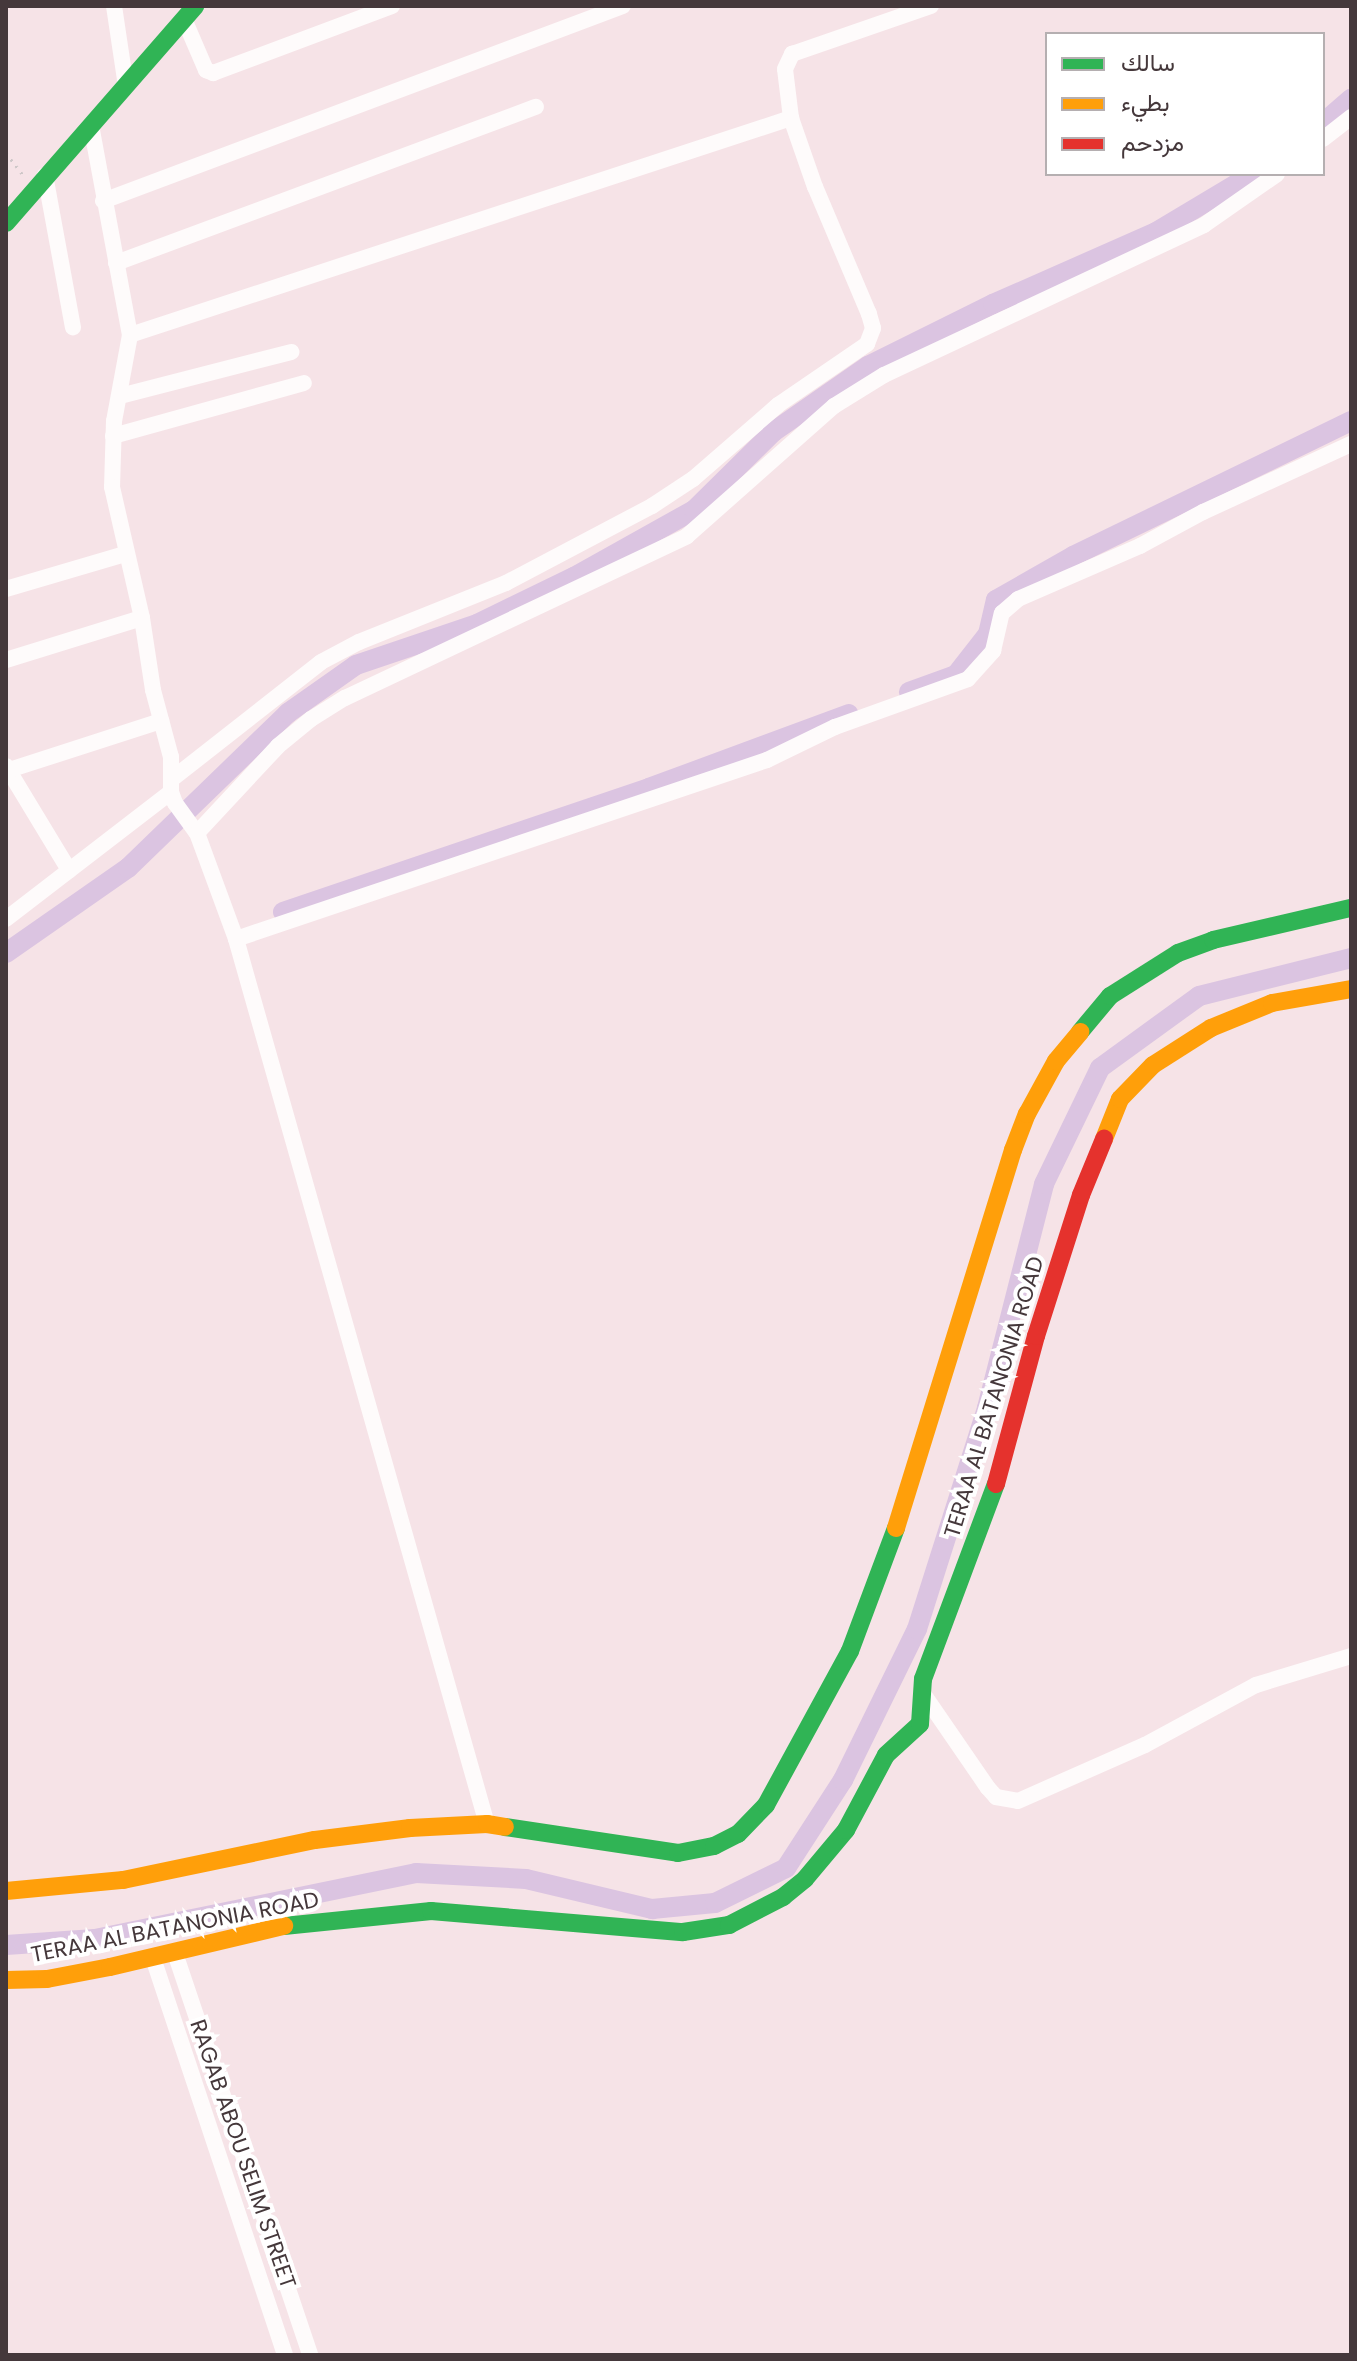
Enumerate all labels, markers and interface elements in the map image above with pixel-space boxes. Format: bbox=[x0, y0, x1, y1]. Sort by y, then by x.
legend bbox=[1045, 32, 1325, 176]
text: سالك bbox=[1121, 46, 1175, 79]
text: بطيء bbox=[1121, 86, 1170, 119]
text: مزدحم bbox=[1121, 126, 1184, 159]
street label: TERAA AL BATANONIA ROAD bbox=[939, 1253, 1049, 1541]
street label: TERAA AL BATANONIA ROAD bbox=[29, 1886, 321, 1968]
street label: RAGAB ABOU SELIM STREET bbox=[185, 2016, 301, 2292]

